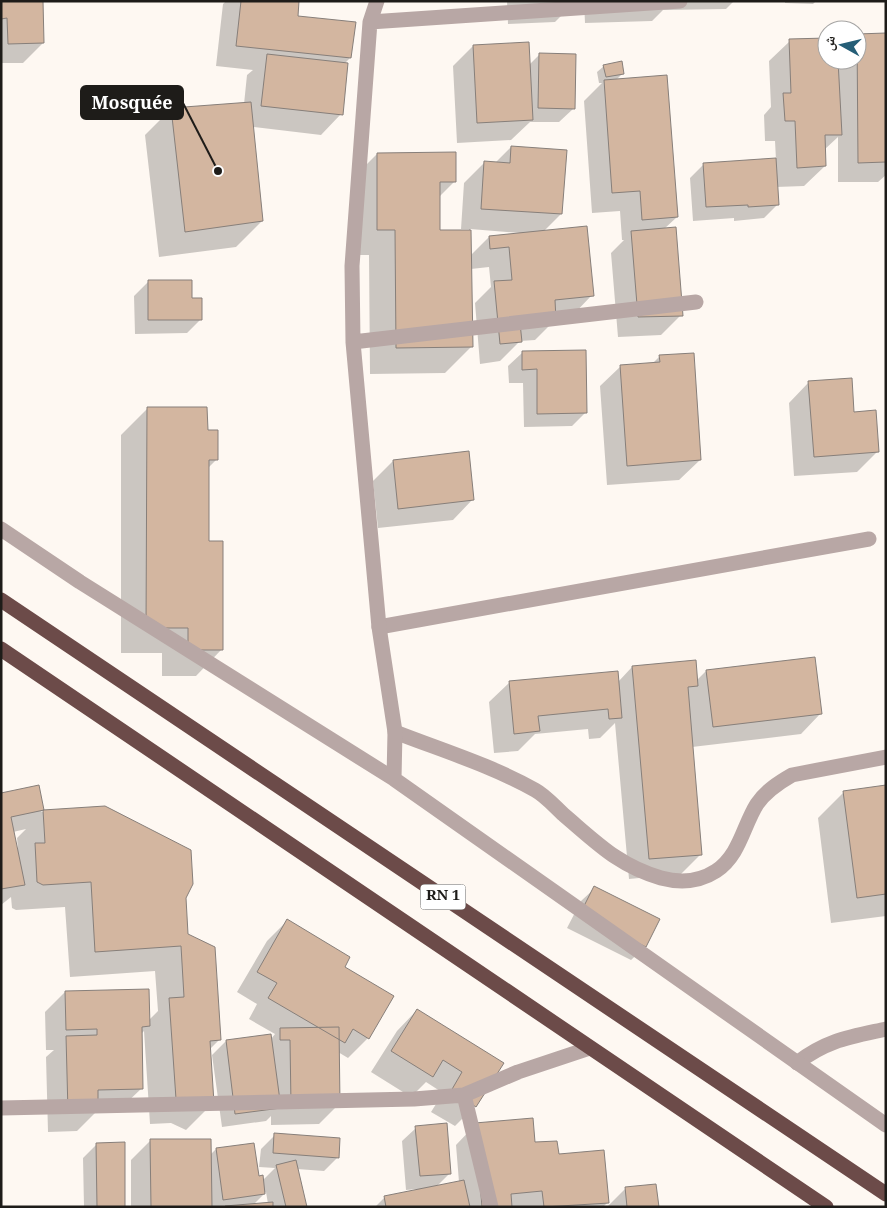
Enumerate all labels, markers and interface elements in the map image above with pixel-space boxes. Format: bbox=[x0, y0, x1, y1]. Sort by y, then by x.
north arrow bbox=[817, 20, 867, 70]
text: ش bbox=[818, 34, 844, 52]
callout: Mosquée bbox=[81, 86, 183, 119]
text: Mosquée bbox=[91, 90, 173, 120]
road number: RN 1 bbox=[420, 884, 466, 910]

